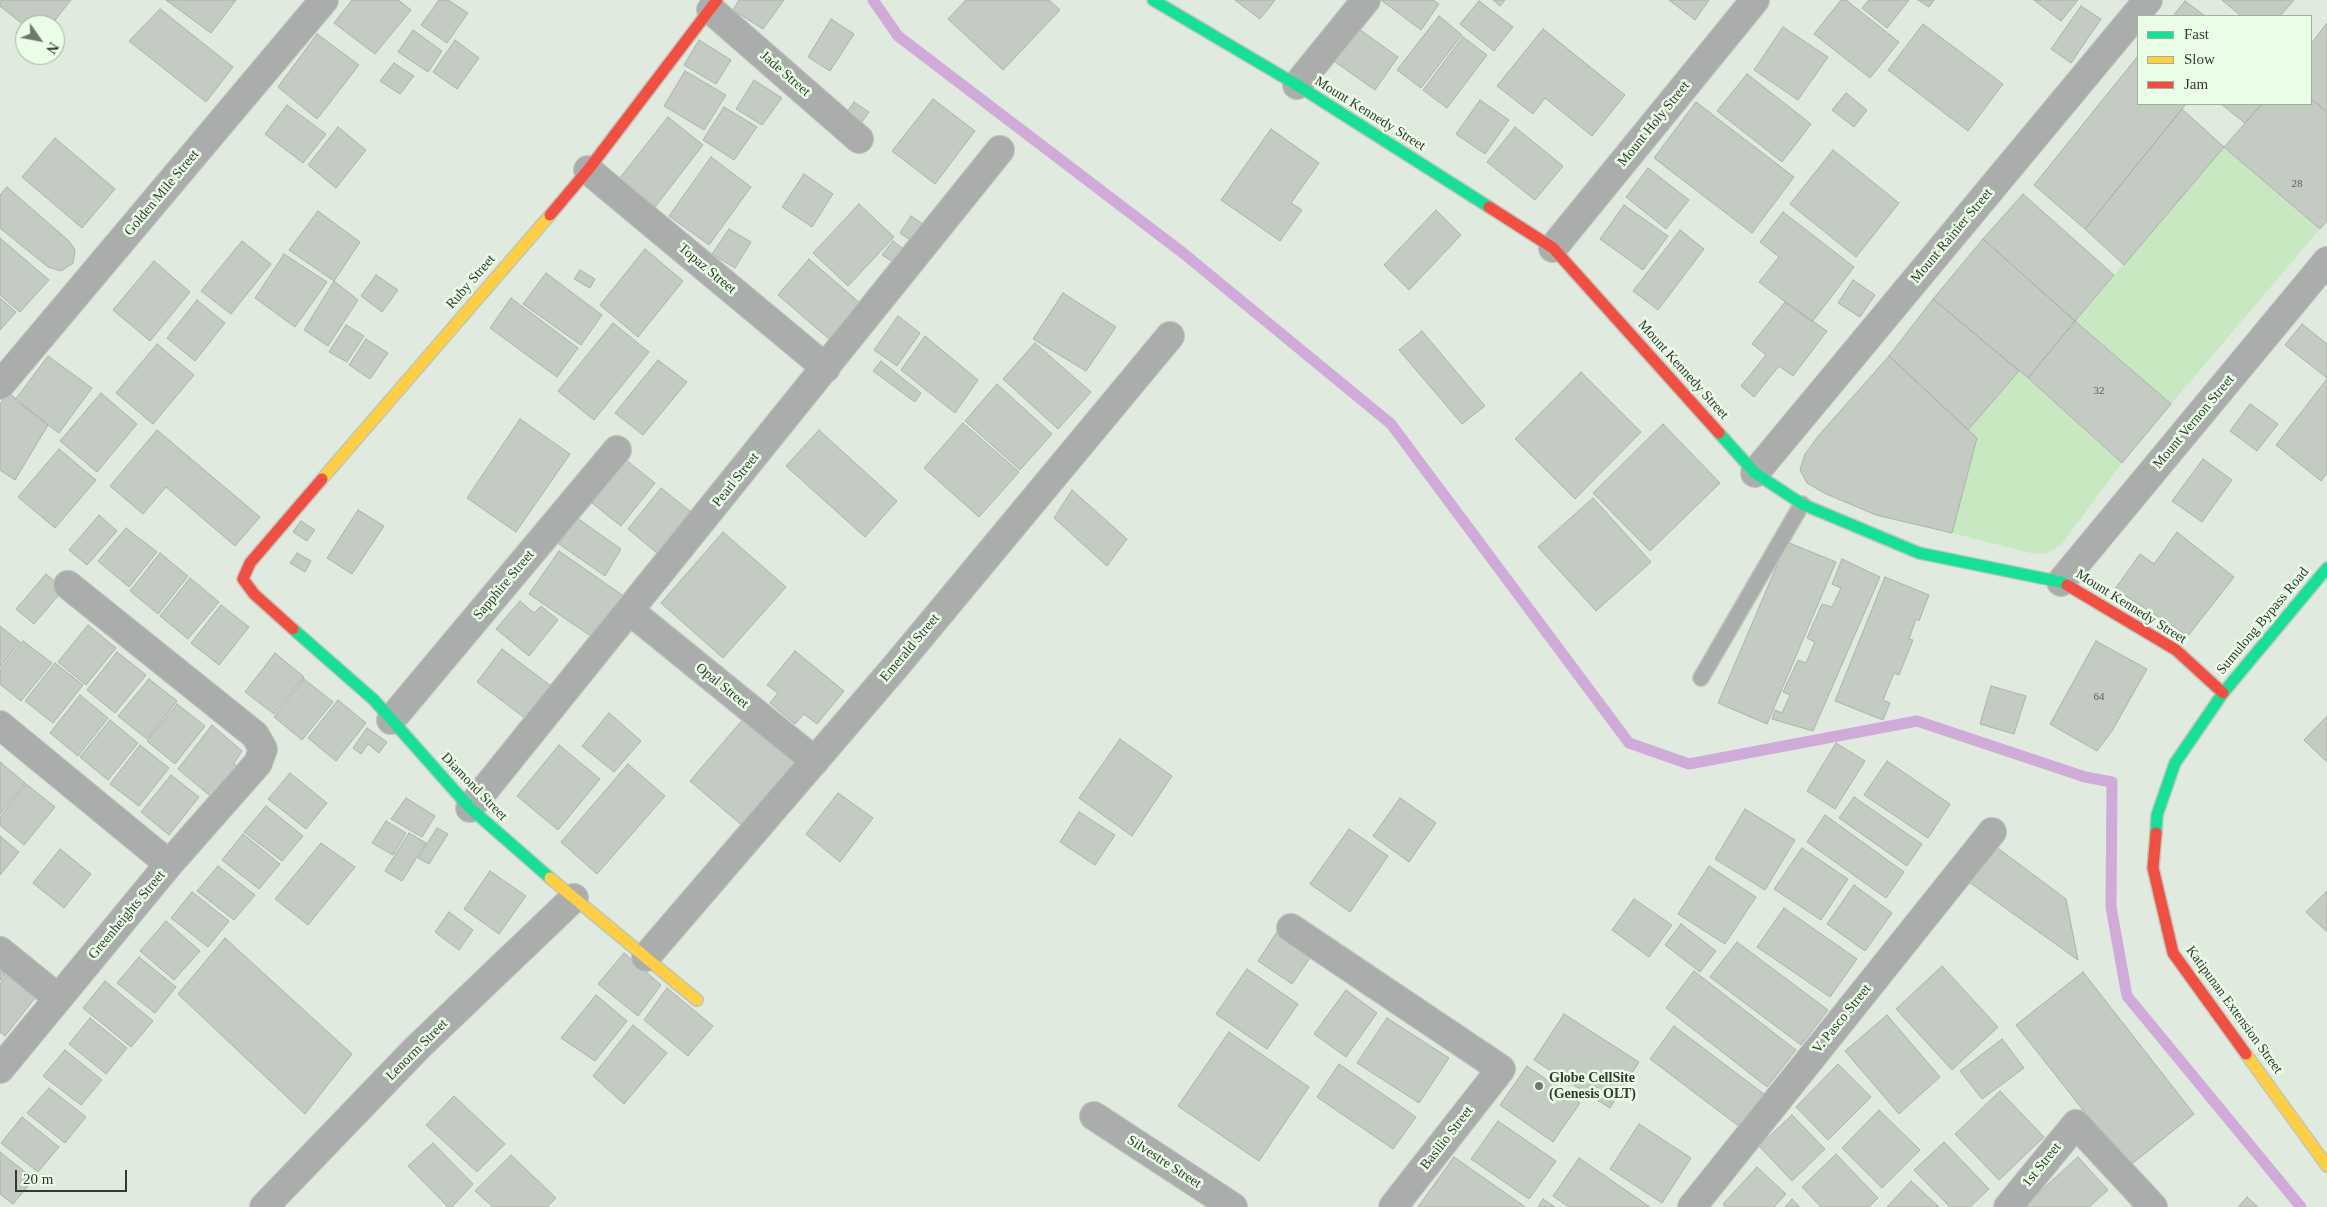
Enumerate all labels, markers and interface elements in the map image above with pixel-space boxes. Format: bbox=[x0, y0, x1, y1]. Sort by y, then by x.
north arrow bbox=[15, 15, 65, 65]
legend bbox=[2137, 15, 2312, 105]
text: Fast bbox=[2184, 26, 2209, 42]
text: N bbox=[43, 40, 61, 56]
street label: Jade Street bbox=[756, 48, 814, 100]
text: Slow bbox=[2184, 51, 2215, 67]
street label: Mount Kennedy Street bbox=[1311, 73, 1429, 155]
text: Jam bbox=[2184, 76, 2208, 92]
street label: Mount Holy Street bbox=[1614, 78, 1694, 170]
street label: Golden Mile Street bbox=[121, 146, 203, 240]
house number: 28 bbox=[2292, 177, 2302, 191]
street label: Mount Rainier Street bbox=[1908, 185, 1996, 287]
street label: Topaz Street bbox=[675, 240, 739, 298]
street label: Ruby Street bbox=[443, 251, 499, 313]
street label: Mount Kennedy Street bbox=[1634, 317, 1732, 423]
street label: Mount Vernon Street bbox=[2150, 372, 2238, 472]
house number: 32 bbox=[2094, 384, 2104, 398]
street label: Pearl Street bbox=[709, 449, 763, 511]
street label: Sapphire Street bbox=[470, 547, 538, 623]
street label: Sumulong Bypass Road bbox=[2213, 564, 2313, 678]
street label: Mount Kennedy Street bbox=[2072, 566, 2190, 648]
street label: Emerald Street bbox=[877, 611, 943, 685]
street label: Opal Street bbox=[692, 660, 752, 712]
house number: 64 bbox=[2094, 690, 2104, 704]
street label: Diamond Street bbox=[437, 749, 511, 825]
street label: Greenheights Street bbox=[85, 867, 169, 963]
street label: Katipunan Extension Street bbox=[2182, 943, 2286, 1077]
street label: V. Pasco Street bbox=[1809, 981, 1875, 1057]
street label: Lenorm Street bbox=[383, 1016, 451, 1084]
place label: Globe CellSite (Genesis OLT) bbox=[1549, 1070, 1636, 1102]
marker: Globe CellSite (Genesis OLT) bbox=[1533, 1080, 1545, 1092]
street label: Basilio Street bbox=[1417, 1103, 1477, 1173]
street label: Silvestre Street bbox=[1124, 1132, 1204, 1192]
street label: 1st Street bbox=[2019, 1139, 2065, 1191]
scale bar bbox=[18, 1160, 130, 1192]
text: 20 m bbox=[23, 1171, 53, 1187]

